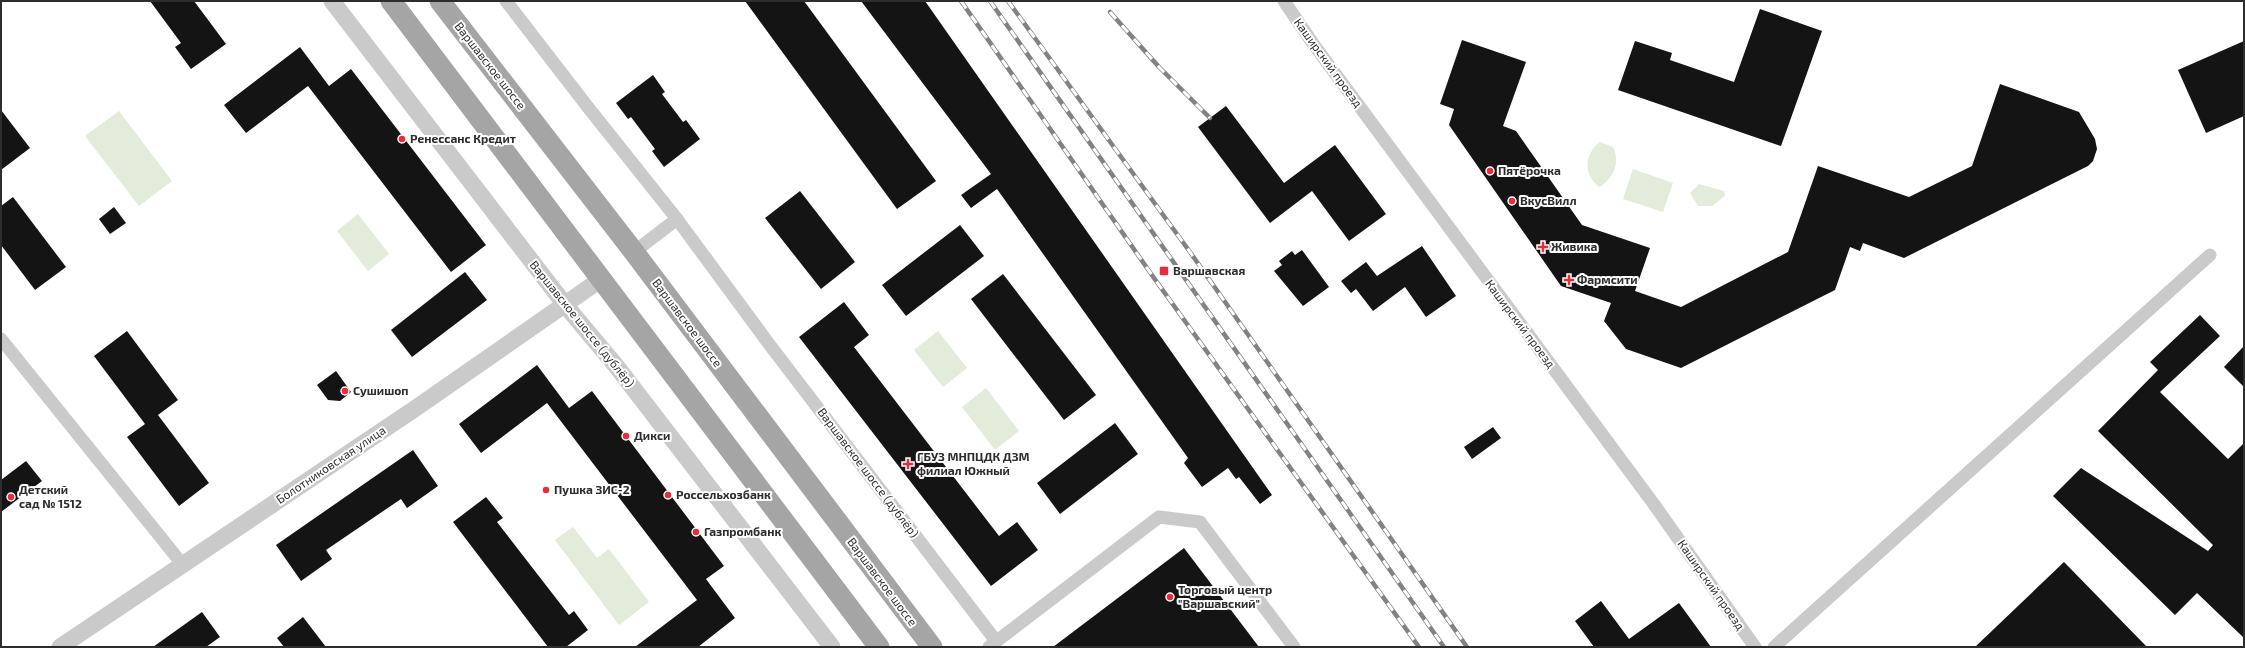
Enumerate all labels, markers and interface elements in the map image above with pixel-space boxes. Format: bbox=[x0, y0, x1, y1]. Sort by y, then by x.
street label: Каширский проезд bbox=[1292, 15, 1366, 110]
street label: Варшавское шоссе bbox=[452, 19, 529, 112]
place label: Ренессанс Кредит bbox=[410, 131, 516, 145]
marker: Ренессанс Кредит bbox=[397, 134, 407, 144]
place label: Пятёрочка bbox=[1498, 163, 1561, 177]
marker: Пятёрочка bbox=[1485, 166, 1495, 176]
place label: ВкусВилл bbox=[1520, 193, 1577, 207]
marker: ВкусВилл bbox=[1507, 196, 1517, 206]
place label: Живика bbox=[1551, 239, 1598, 253]
marker: Живика bbox=[1538, 242, 1548, 252]
street label: Варшавское шоссе (дублёр) bbox=[527, 257, 638, 390]
place label: Варшавская bbox=[1173, 263, 1245, 277]
marker: Варшавская bbox=[1158, 265, 1170, 277]
place label: Фармсити bbox=[1577, 272, 1638, 286]
street label: Варшавское шоссе bbox=[650, 275, 726, 369]
marker: Фармсити bbox=[1564, 275, 1574, 285]
street label: Каширский проезд bbox=[1483, 277, 1559, 370]
place label: Сушишоп bbox=[353, 383, 409, 397]
marker: Сушишоп bbox=[340, 386, 350, 396]
street label: Варшавское шоссе (дублёр) bbox=[815, 405, 922, 541]
street label: Болотниковская улица bbox=[273, 422, 388, 507]
place label: Дикси bbox=[634, 428, 670, 442]
marker: Дикси bbox=[621, 431, 631, 441]
place label: ГБУЗ МНПЦДК ДЗМ филиал Южный bbox=[917, 449, 1030, 477]
marker: ГБУЗ МНПЦДК ДЗМ филиал Южный bbox=[902, 458, 914, 470]
place label: Детский сад № 1512 bbox=[19, 482, 82, 510]
place label: Пушка ЗИС-2 bbox=[554, 482, 630, 496]
marker: Пушка ЗИС-2 bbox=[541, 485, 551, 495]
place label: Россельхозбанк bbox=[676, 487, 771, 501]
marker: Россельхозбанк bbox=[663, 490, 673, 500]
marker: Детский сад № 1512 bbox=[6, 492, 16, 502]
place label: Газпромбанк bbox=[704, 524, 781, 538]
marker: Газпромбанк bbox=[691, 527, 701, 537]
street label: Варшавское шоссе bbox=[845, 534, 921, 628]
street label: Каширский проезд bbox=[1675, 537, 1748, 632]
place label: Торговый центр "Варшавский" bbox=[1178, 582, 1272, 610]
marker: Торговый центр "Варшавский" bbox=[1165, 592, 1175, 602]

